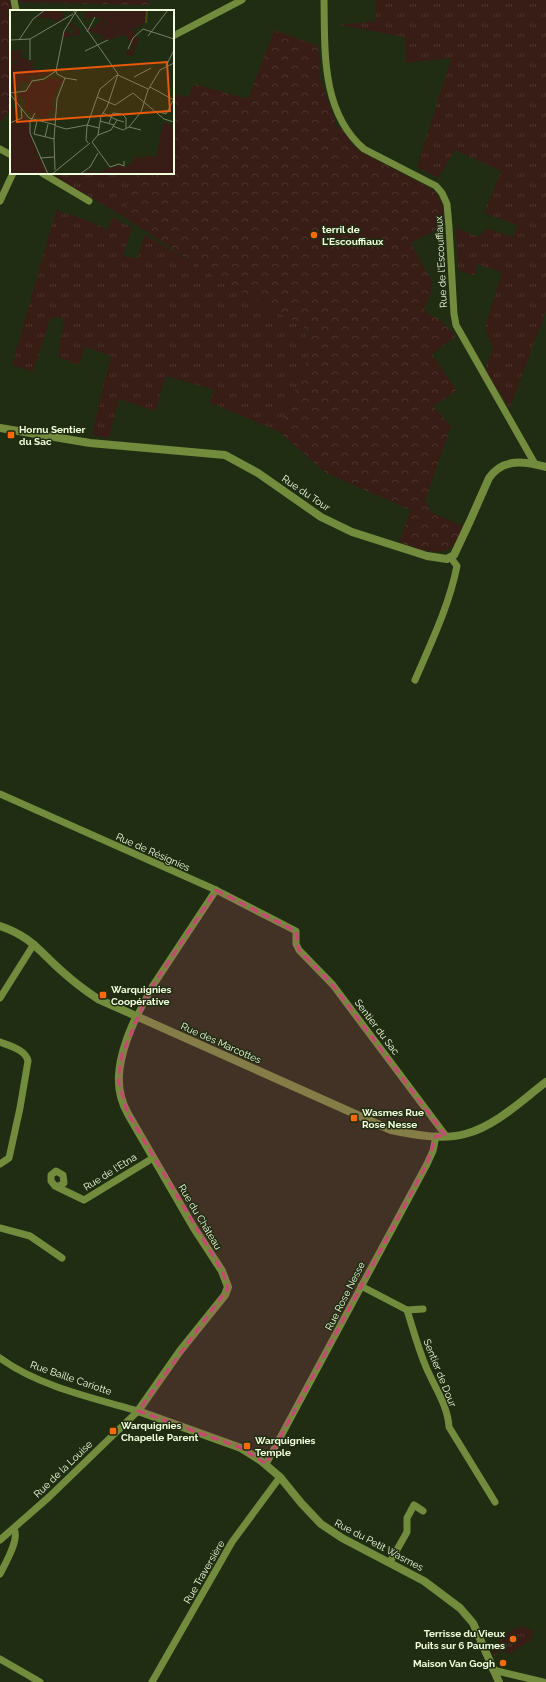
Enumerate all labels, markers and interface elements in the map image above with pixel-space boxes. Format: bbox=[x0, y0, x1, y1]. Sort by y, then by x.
inset map bbox=[10, 10, 174, 174]
street label: Rue de l'Escouffiaux bbox=[433, 216, 449, 308]
place label: terril de L'Escouffiaux bbox=[322, 224, 384, 247]
marker: terril de L'Escouffiaux bbox=[309, 230, 319, 240]
place label: Hornu Sentier du Sac bbox=[19, 424, 85, 447]
marker: Hornu Sentier du Sac bbox=[6, 430, 16, 440]
street label: Rue du Tour bbox=[280, 473, 333, 513]
street label: Rue de Résignies bbox=[114, 831, 192, 873]
place label: Warquignies Coopérative bbox=[111, 984, 171, 1007]
marker: Warquignies Coopérative bbox=[98, 990, 108, 1000]
street label: Sentier du Sac bbox=[353, 997, 402, 1057]
street label: Rue des Marcottes bbox=[179, 1020, 263, 1066]
place label: Wasmes Rue Rose Nesse bbox=[362, 1107, 424, 1130]
marker: Wasmes Rue Rose Nesse bbox=[349, 1113, 359, 1123]
street label: Rue de l'Etna bbox=[81, 1151, 139, 1193]
street label: Rue du Château bbox=[176, 1182, 224, 1252]
street label: Rue Rose Nesse bbox=[323, 1260, 367, 1332]
street label: Sentier de Dour bbox=[421, 1337, 459, 1409]
street label: Rue Baille Cariotte bbox=[29, 1359, 113, 1397]
place label: Warquignies Chapelle Parent bbox=[121, 1420, 198, 1443]
marker: Warquignies Chapelle Parent bbox=[108, 1426, 118, 1436]
place label: Warquignies Temple bbox=[255, 1435, 315, 1458]
street label: Rue de la Louise bbox=[32, 1438, 94, 1500]
marker: Warquignies Temple bbox=[242, 1441, 252, 1451]
street label: Rue du Petit Wasmes bbox=[333, 1517, 425, 1573]
street label: Rue Traversière bbox=[181, 1538, 227, 1606]
place label: Terrisse du Vieux Puits sur 6 Paumes bbox=[415, 1628, 506, 1651]
marker: Terrisse du Vieux Puits sur 6 Paumes bbox=[508, 1634, 518, 1644]
place label: Maison Van Gogh bbox=[413, 1658, 495, 1669]
marker: Maison Van Gogh bbox=[498, 1658, 508, 1668]

